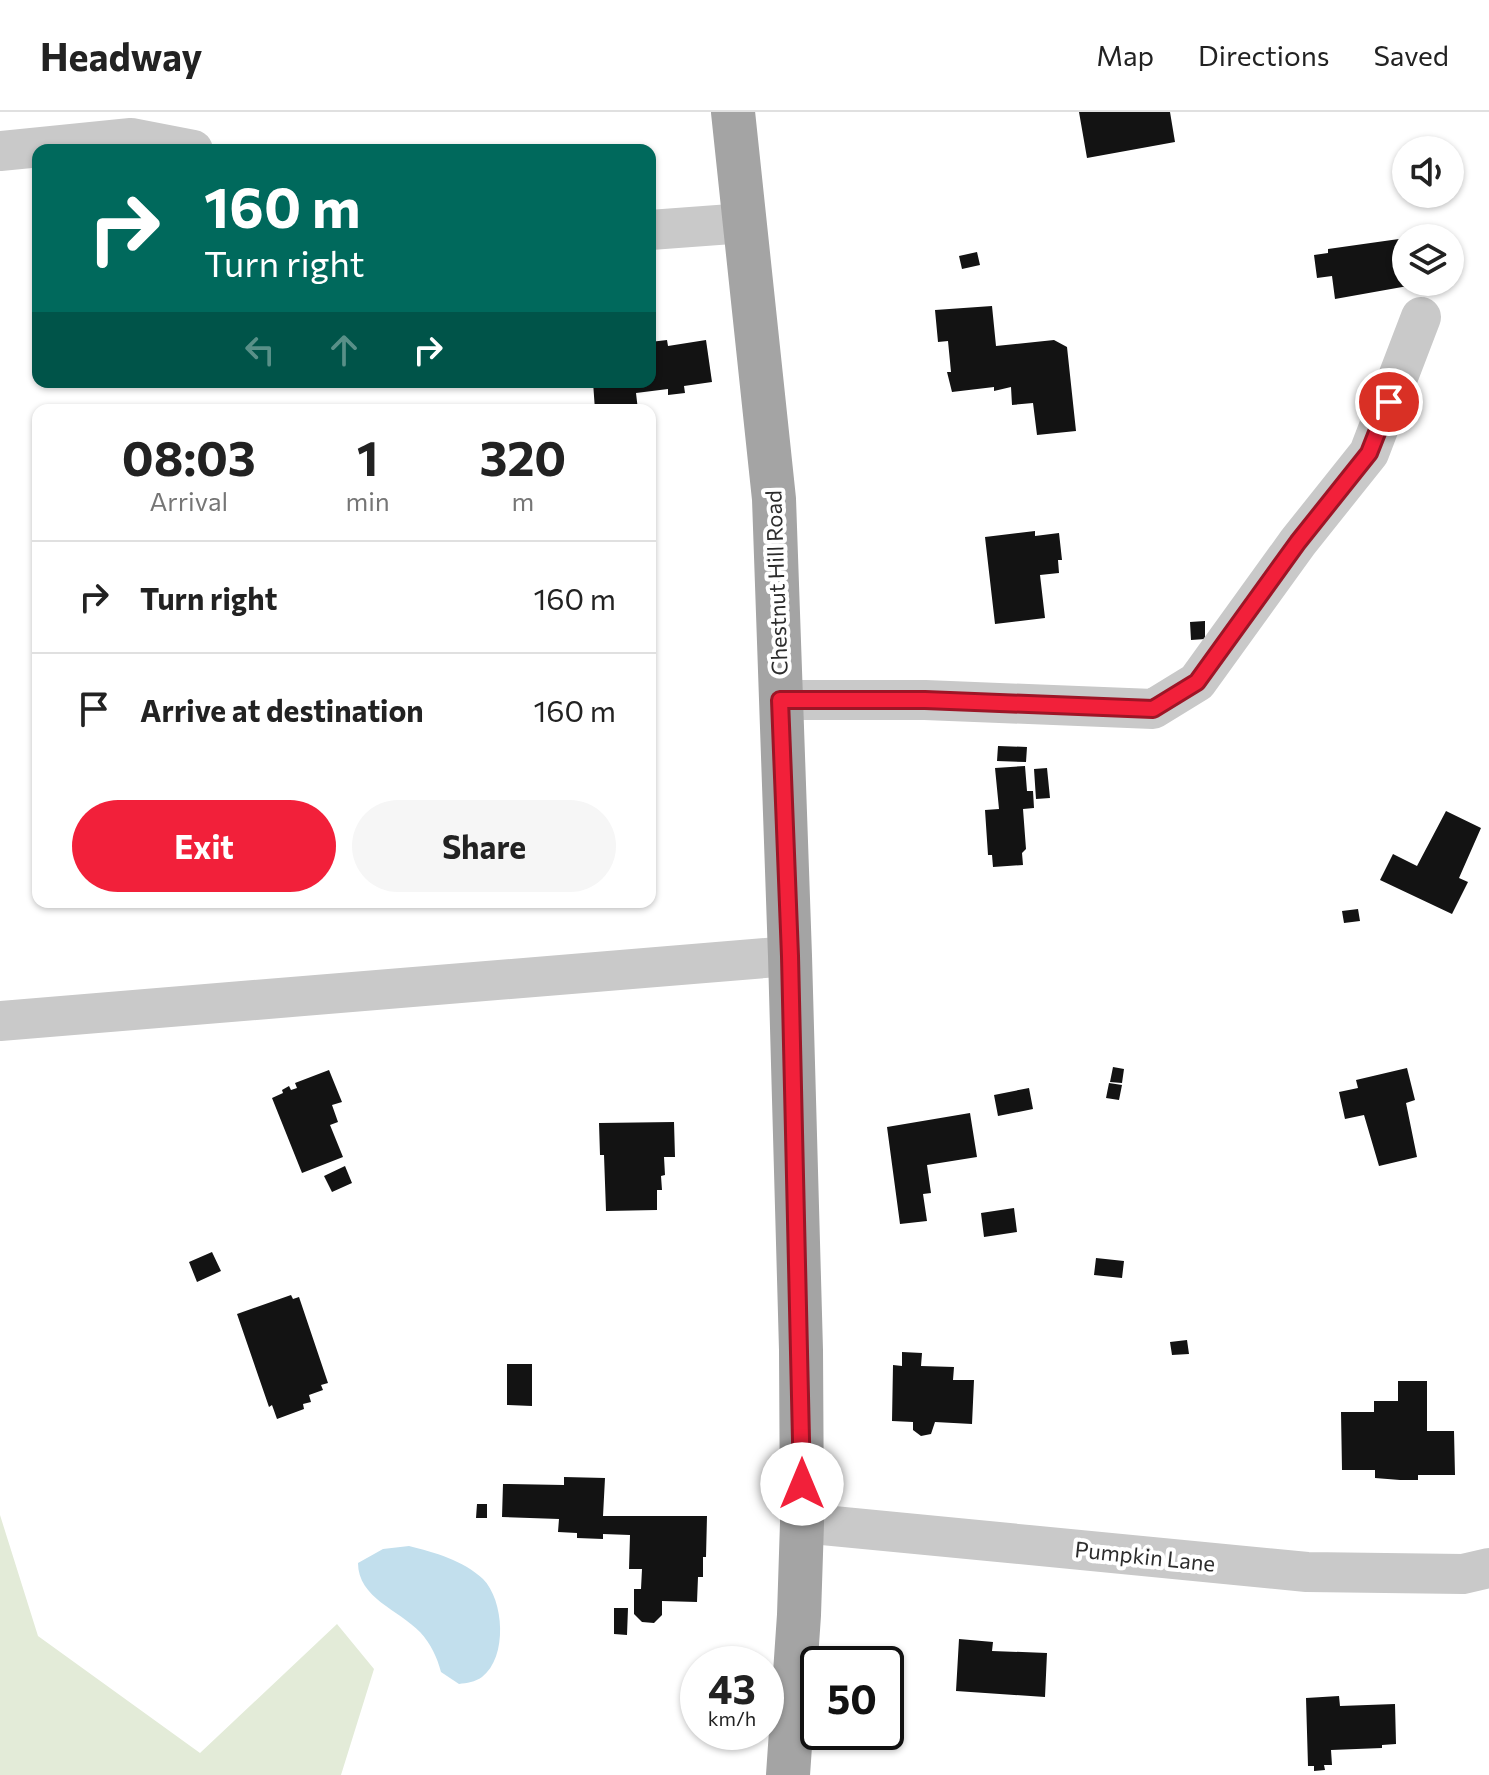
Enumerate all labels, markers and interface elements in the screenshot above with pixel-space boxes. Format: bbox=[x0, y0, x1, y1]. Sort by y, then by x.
text: Headway bbox=[40, 32, 202, 79]
text: Map bbox=[1096, 38, 1154, 72]
text: Directions bbox=[1198, 38, 1329, 72]
text: Saved bbox=[1373, 38, 1449, 72]
map controls bbox=[1392, 136, 1464, 296]
button: sound bbox=[1392, 136, 1464, 208]
text: 160 m bbox=[204, 171, 361, 240]
icon: right bbox=[72, 176, 176, 280]
button: layers bbox=[1392, 224, 1464, 296]
text: Turn right bbox=[204, 240, 365, 284]
icon: left bbox=[238, 328, 282, 372]
icon: ahead bbox=[322, 328, 366, 372]
icon: right bbox=[406, 328, 450, 372]
pin bbox=[1355, 368, 1423, 436]
icon: arrive bbox=[1367, 380, 1411, 424]
text: 08:03 bbox=[122, 427, 256, 486]
text: 1 bbox=[357, 427, 379, 486]
text: 320 bbox=[480, 427, 566, 486]
text: Arrival bbox=[149, 485, 228, 516]
text: min bbox=[346, 485, 390, 516]
text: m bbox=[512, 485, 534, 516]
street label: Chestnut Hill Road bbox=[759, 490, 793, 676]
icon: right bbox=[72, 575, 116, 619]
text: Turn right bbox=[140, 579, 277, 616]
text: 160 m bbox=[533, 579, 616, 616]
icon: arrive bbox=[72, 687, 116, 731]
text: Arrive at destination bbox=[140, 691, 424, 728]
text: 160 m bbox=[533, 691, 616, 728]
button: Exit bbox=[72, 800, 336, 892]
button: Share bbox=[352, 800, 616, 892]
position arrow bbox=[760, 1442, 844, 1526]
street label: Pumpkin Lane bbox=[1073, 1535, 1217, 1577]
speed limit sign: 50 bbox=[800, 1646, 904, 1750]
text: 43 bbox=[708, 1663, 756, 1712]
text: km/h bbox=[708, 1706, 756, 1730]

